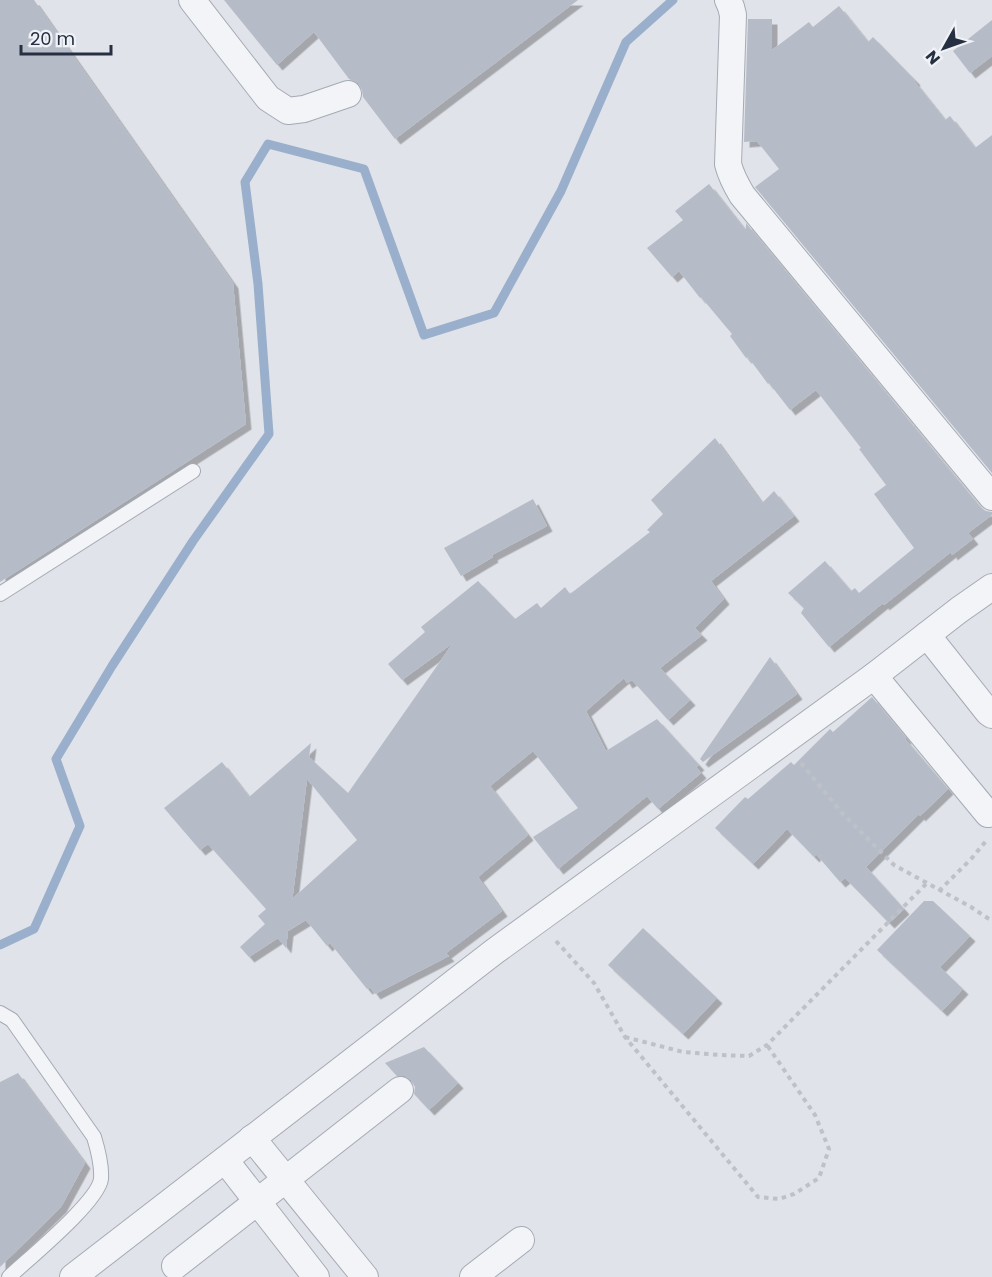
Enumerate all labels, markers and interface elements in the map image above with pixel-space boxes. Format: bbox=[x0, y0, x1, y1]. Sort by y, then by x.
scale bar bbox=[21, 18, 111, 56]
north arrow bbox=[914, 18, 974, 78]
text: 20 m bbox=[30, 26, 75, 51]
text: N bbox=[920, 45, 946, 69]

